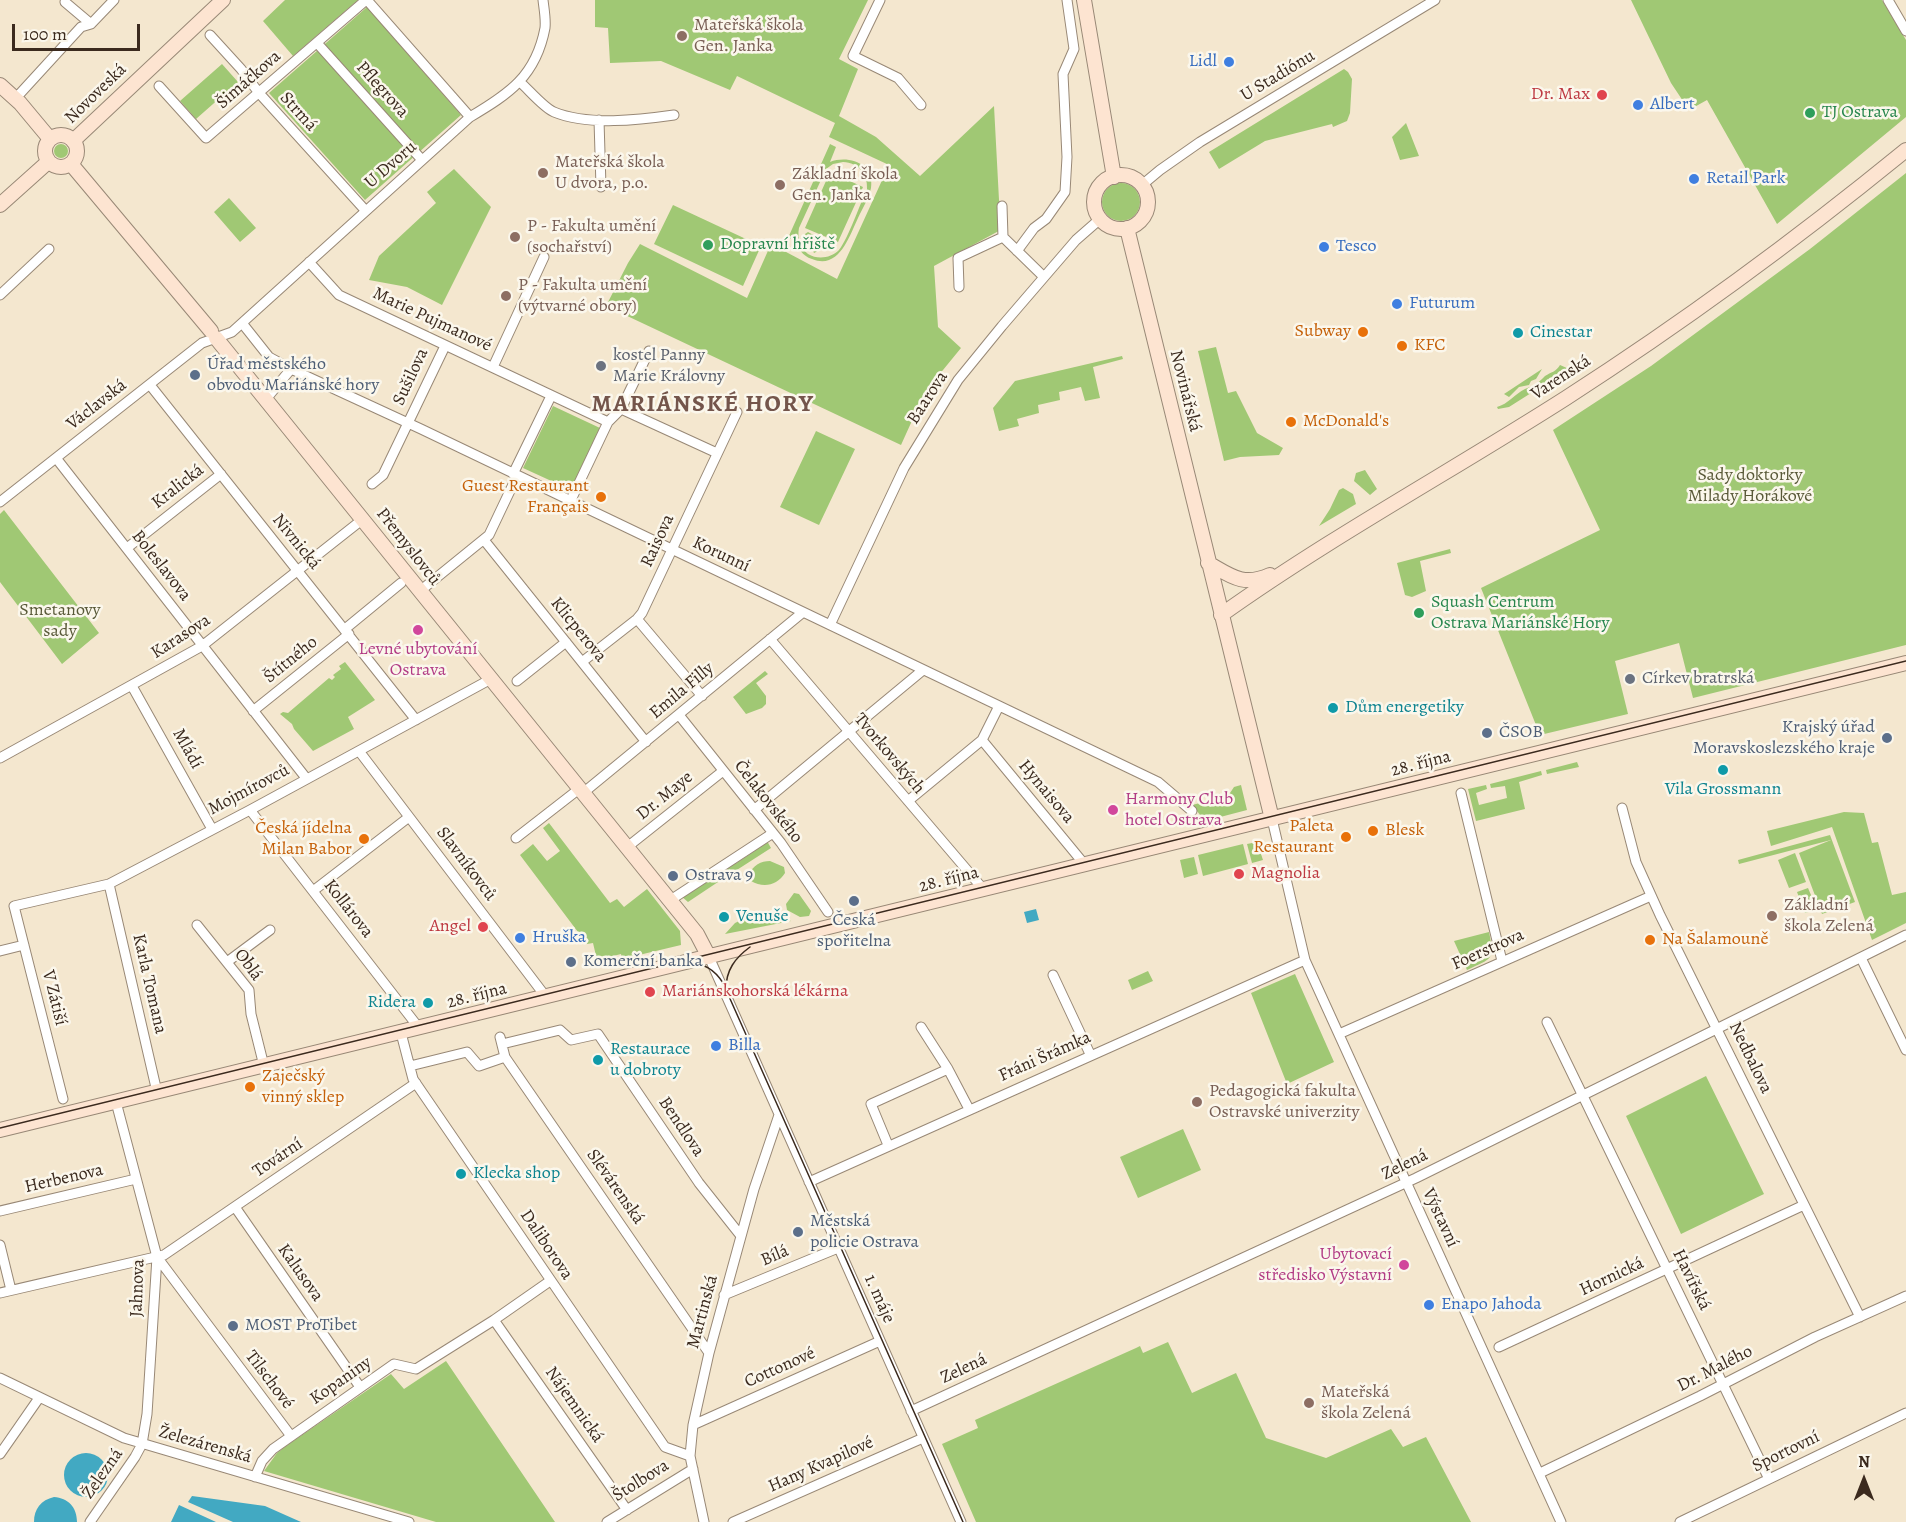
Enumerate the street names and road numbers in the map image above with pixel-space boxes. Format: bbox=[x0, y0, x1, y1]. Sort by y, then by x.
street label: U Stadiónu bbox=[1237, 45, 1319, 107]
street label: Šimáčkova bbox=[212, 46, 286, 114]
street label: Pflegrova bbox=[351, 57, 413, 123]
street label: Novoveská bbox=[61, 59, 131, 129]
street label: Strmá bbox=[275, 88, 321, 136]
street label: U Dvoru bbox=[361, 137, 421, 193]
street label: Marie Pujmanové bbox=[369, 283, 495, 357]
street label: Sušilova bbox=[388, 345, 434, 409]
street label: Novinářská bbox=[1164, 348, 1206, 434]
street label: Varenská bbox=[1527, 351, 1595, 405]
street label: Baarova bbox=[903, 367, 953, 429]
street label: Václavská bbox=[63, 375, 131, 435]
street label: Kralická bbox=[148, 460, 208, 514]
street label: Přemyslovců bbox=[371, 504, 445, 590]
street label: Nivnická bbox=[267, 510, 325, 574]
street label: Raisova bbox=[636, 511, 680, 571]
street label: Boleslavova bbox=[127, 526, 195, 606]
street label: Korunní bbox=[689, 532, 753, 578]
street label: Klicperova bbox=[545, 593, 611, 667]
street label: Karasova bbox=[147, 610, 215, 664]
street label: Štítného bbox=[260, 632, 322, 688]
street label: Emila Filly bbox=[645, 658, 719, 724]
street label: Tvorkovských bbox=[849, 709, 929, 799]
street label: Mládí bbox=[167, 725, 207, 773]
street label: 28. října bbox=[1389, 746, 1453, 782]
street label: Čelakovského bbox=[729, 756, 807, 848]
street label: Hynaisova bbox=[1013, 756, 1079, 828]
street label: Mojmírovců bbox=[205, 760, 293, 820]
street label: Dr. Maye bbox=[633, 767, 697, 825]
street label: Slavníkovců bbox=[431, 823, 501, 905]
street label: 28. října bbox=[917, 862, 981, 898]
street label: Kollárova bbox=[318, 875, 378, 943]
street label: Foerstrova bbox=[1448, 924, 1528, 976]
street label: Karla Tomana bbox=[127, 932, 171, 1036]
street label: Oblá bbox=[229, 945, 267, 985]
street label: V Zátiší bbox=[37, 968, 71, 1028]
street label: 28. října bbox=[445, 978, 509, 1014]
street label: Nedbalova bbox=[1723, 1019, 1777, 1097]
street label: Fráni Šrámka bbox=[995, 1027, 1095, 1087]
street label: Bendlova bbox=[653, 1093, 709, 1161]
street label: Tovární bbox=[249, 1134, 307, 1182]
street label: Slévárenská bbox=[581, 1145, 649, 1229]
street label: Zelená bbox=[1378, 1145, 1432, 1185]
street label: Herbenova bbox=[23, 1159, 105, 1199]
street label: Výstavní bbox=[1417, 1185, 1463, 1251]
street label: Daliborova bbox=[515, 1206, 577, 1284]
street label: Kalusova bbox=[272, 1240, 328, 1306]
street label: Bílá bbox=[758, 1241, 792, 1271]
street label: Havířská bbox=[1667, 1246, 1715, 1314]
street label: Hornická bbox=[1576, 1253, 1648, 1301]
street label: Jahnova bbox=[126, 1259, 150, 1317]
street label: 1. máje bbox=[859, 1271, 899, 1327]
street label: Martinská bbox=[683, 1273, 723, 1351]
street label: Dr. Malého bbox=[1674, 1341, 1756, 1397]
street label: Cottonové bbox=[741, 1343, 819, 1393]
street label: Tilschové bbox=[240, 1346, 298, 1414]
street label: Zelená bbox=[937, 1349, 991, 1389]
street label: Kopaniny bbox=[306, 1352, 376, 1410]
street label: Nájemnická bbox=[540, 1363, 608, 1447]
street label: Železárenská bbox=[156, 1421, 254, 1469]
street label: Sportovní bbox=[1749, 1426, 1823, 1478]
street label: Hany Kvapilové bbox=[765, 1432, 877, 1498]
street label: Železná bbox=[78, 1444, 128, 1504]
street label: Štolbova bbox=[609, 1455, 673, 1507]

